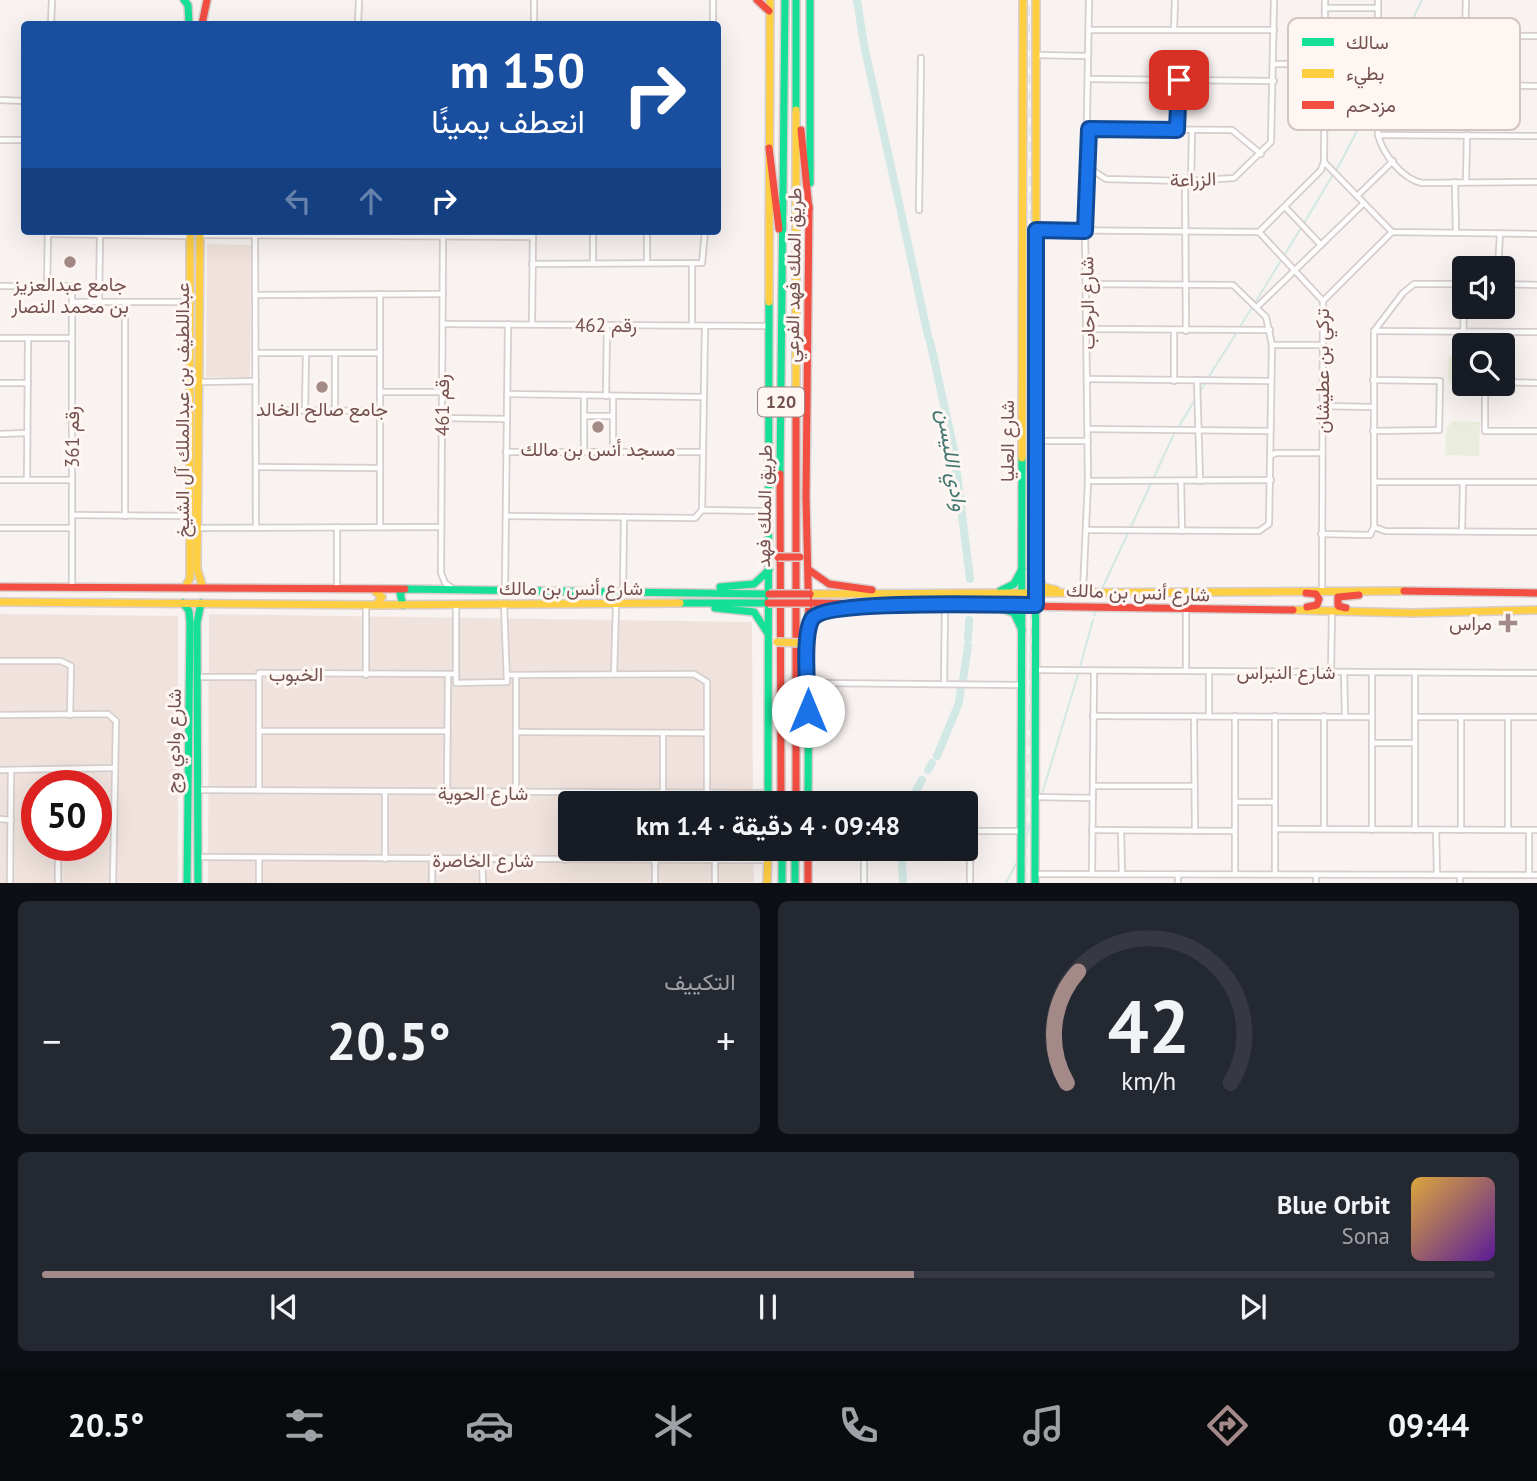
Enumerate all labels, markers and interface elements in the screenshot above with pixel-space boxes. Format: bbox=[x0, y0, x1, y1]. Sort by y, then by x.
legend bbox=[1288, 18, 1520, 130]
text: سالك bbox=[1346, 30, 1389, 54]
text: 150 m bbox=[450, 38, 585, 102]
icon: right bbox=[609, 49, 700, 140]
pin bbox=[1149, 50, 1209, 110]
icon: arrive bbox=[1160, 61, 1198, 99]
text: بطيء bbox=[1346, 61, 1384, 89]
text: مزدحم bbox=[1346, 93, 1396, 118]
text: انعطف يمينًا bbox=[431, 100, 585, 142]
street label: الزراعة bbox=[1169, 166, 1217, 192]
icon: left bbox=[279, 182, 317, 220]
icon: ahead bbox=[352, 182, 390, 220]
icon: right bbox=[425, 182, 463, 220]
street label: طريق الملك فهد الفرعي bbox=[779, 187, 811, 363]
marker: جامع عبدالعزيز بن محمد النصار bbox=[62, 254, 78, 270]
street label: شارع الرحاب bbox=[1074, 256, 1101, 350]
map controls bbox=[1452, 256, 1515, 396]
button: sound bbox=[1452, 256, 1515, 319]
place label: جامع عبدالعزيز بن محمد النصار bbox=[10, 272, 129, 318]
street label: عبداللطيف بن عبدالملك آل الشيخ bbox=[170, 283, 196, 537]
street label: تركي بن عطيشان bbox=[1310, 308, 1338, 434]
street label: رقم 462 bbox=[575, 313, 637, 338]
button: search bbox=[1452, 333, 1515, 396]
street label: رقم 461 bbox=[430, 374, 455, 436]
marker: جامع صالح الخالد bbox=[314, 379, 330, 395]
road number: 120 bbox=[758, 388, 804, 416]
place label: جامع صالح الخالد bbox=[256, 397, 388, 423]
street label: شارع العليا bbox=[995, 400, 1020, 482]
street label: رقم 361 bbox=[60, 406, 85, 468]
water label: وادي الليسن bbox=[927, 407, 974, 514]
marker: مسجد أنس بن مالك bbox=[590, 419, 606, 435]
place label: مسجد أنس بن مالك bbox=[521, 437, 675, 461]
street label: طريق الملك فهد bbox=[751, 444, 777, 568]
street label: شارع أنس بن مالك bbox=[499, 576, 643, 601]
street label: شارع أنس بن مالك bbox=[1066, 577, 1210, 608]
place label: مراس bbox=[1449, 611, 1492, 635]
marker: مراس bbox=[1498, 613, 1518, 633]
street label: شارع النبراس bbox=[1236, 660, 1336, 685]
street label: الخبوب bbox=[269, 662, 323, 686]
position arrow bbox=[771, 674, 845, 748]
street label: شارع وادي وج bbox=[160, 688, 190, 794]
speed limit sign: 50 bbox=[21, 770, 112, 861]
street label: شارع الحوية bbox=[438, 781, 528, 806]
text: 09:48 · 4 دقيقة · 1.4 km bbox=[636, 809, 900, 842]
street label: شارع الخاصرة bbox=[432, 848, 534, 873]
text: التكييف bbox=[664, 967, 736, 996]
text: 42 bbox=[1107, 980, 1190, 1074]
text: 20.5° bbox=[327, 1007, 451, 1074]
text: − bbox=[42, 1016, 61, 1065]
text: + bbox=[716, 1016, 736, 1065]
text: km/h bbox=[1121, 1065, 1176, 1097]
text: Blue Orbit bbox=[1277, 1188, 1390, 1221]
text: Sona bbox=[1341, 1221, 1390, 1250]
icon: previous bbox=[265, 1288, 303, 1326]
icon: pause bbox=[749, 1288, 787, 1326]
icon: next bbox=[1234, 1288, 1272, 1326]
icon: filters bbox=[280, 1401, 329, 1450]
icon: car bbox=[465, 1401, 514, 1450]
icon: climate bbox=[649, 1401, 698, 1450]
icon: phone bbox=[834, 1401, 883, 1450]
icon: music bbox=[1019, 1401, 1068, 1450]
icon: directions bbox=[1203, 1401, 1252, 1450]
text: 20.5° bbox=[68, 1404, 144, 1446]
text: 09:44 bbox=[1388, 1404, 1469, 1446]

